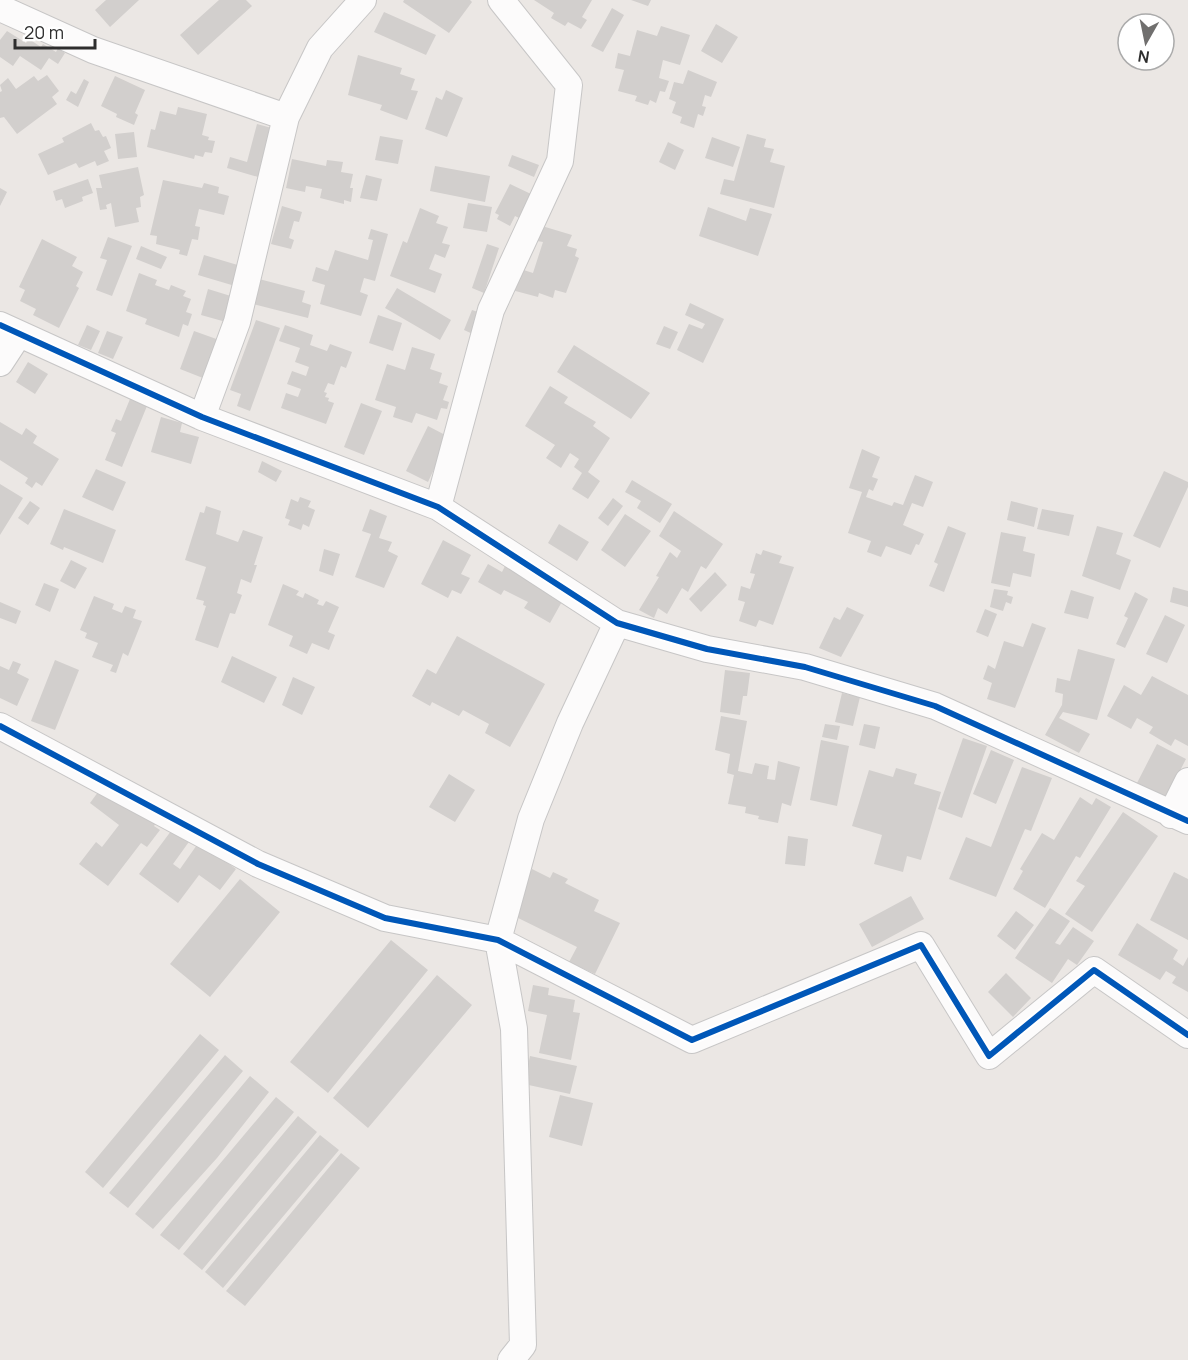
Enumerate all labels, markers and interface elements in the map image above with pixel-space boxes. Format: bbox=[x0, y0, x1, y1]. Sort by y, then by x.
scale bar bbox=[15, 12, 94, 50]
north arrow bbox=[1116, 12, 1176, 72]
text: 20 m bbox=[24, 20, 64, 44]
text: N bbox=[1136, 45, 1151, 69]

